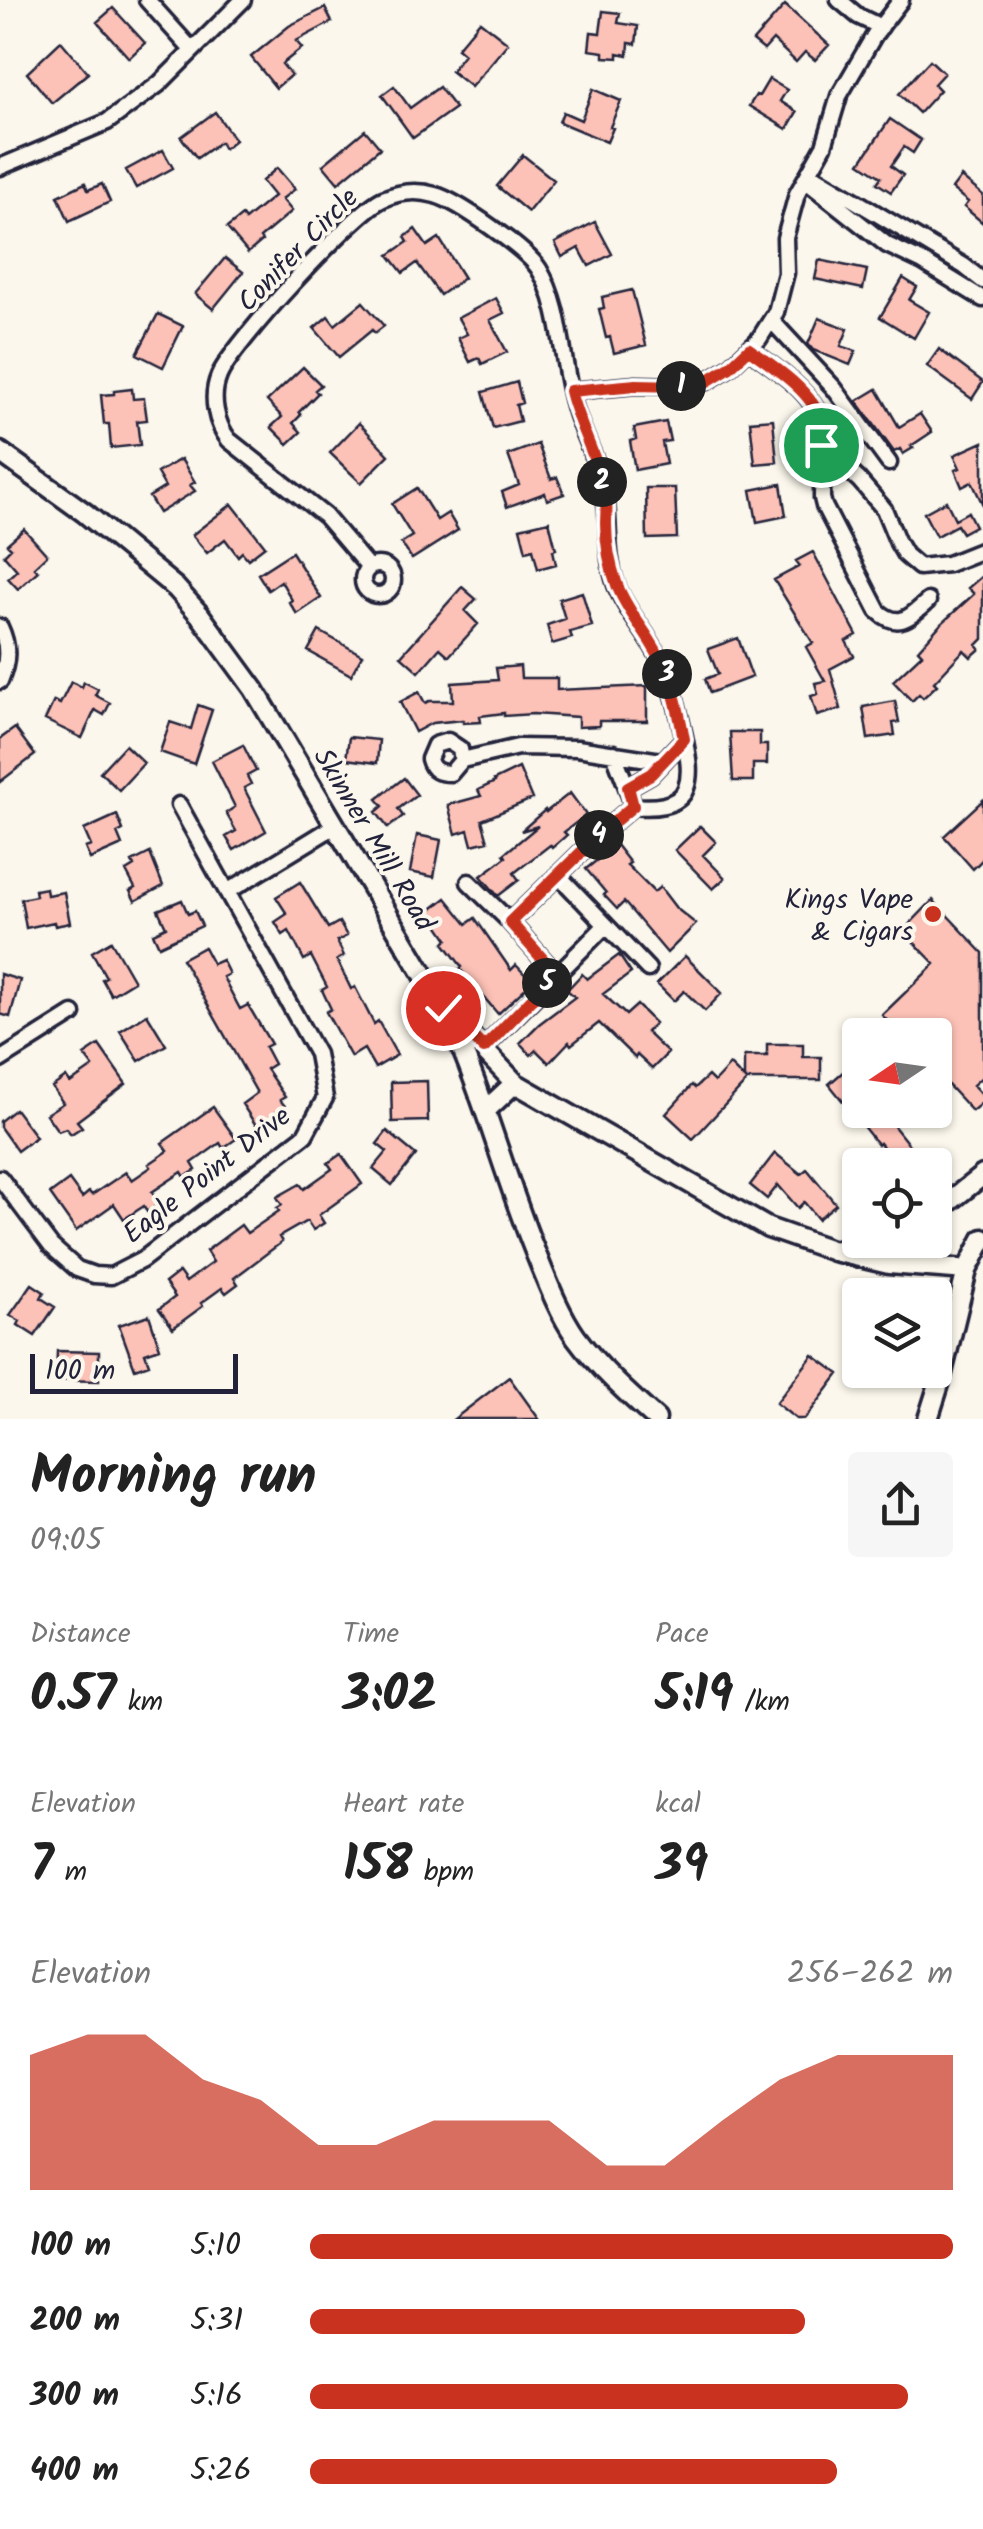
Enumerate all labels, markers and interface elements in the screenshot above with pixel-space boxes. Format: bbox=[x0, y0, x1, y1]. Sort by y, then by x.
street label: Conifer Circle bbox=[227, 178, 371, 324]
pin: 1 bbox=[656, 361, 706, 411]
text: 1 bbox=[677, 363, 685, 408]
pin bbox=[779, 403, 864, 488]
icon: arrive bbox=[794, 418, 849, 473]
pin: 2 bbox=[577, 457, 627, 507]
text: 2 bbox=[594, 459, 610, 504]
pin: 3 bbox=[642, 649, 692, 699]
text: 3 bbox=[659, 651, 675, 696]
street label: Skinner Mill Road bbox=[300, 740, 446, 942]
pin: 4 bbox=[574, 810, 624, 860]
text: 4 bbox=[591, 812, 607, 857]
place label: Kings Vape & Cigars bbox=[784, 878, 913, 955]
marker: Kings Vape & Cigars bbox=[922, 903, 944, 925]
pin: 5 bbox=[522, 958, 572, 1008]
text: 5 bbox=[540, 960, 554, 1005]
pin bbox=[401, 966, 486, 1051]
icon: check bbox=[416, 981, 471, 1036]
north arrow bbox=[842, 1018, 952, 1128]
map controls bbox=[842, 1018, 952, 1388]
street label: Eagle Point Drive bbox=[114, 1095, 302, 1256]
button: locate bbox=[842, 1148, 952, 1258]
button: layers bbox=[842, 1278, 952, 1388]
scale bar bbox=[30, 1349, 238, 1394]
text: 100 m bbox=[45, 1349, 115, 1394]
text: Morning run bbox=[30, 1435, 317, 1522]
button: share bbox=[848, 1452, 953, 1557]
text: 09:05 bbox=[30, 1516, 103, 1567]
text: Distance bbox=[30, 1612, 131, 1657]
text: Time bbox=[343, 1612, 399, 1657]
text: Pace bbox=[655, 1612, 709, 1657]
text: 0.57 bbox=[30, 1657, 116, 1737]
text: 3:02 bbox=[343, 1657, 437, 1737]
text: 5:19 bbox=[655, 1657, 733, 1737]
text: km bbox=[116, 1680, 163, 1725]
text: /km bbox=[733, 1680, 790, 1725]
text: Elevation bbox=[30, 1782, 136, 1827]
text: Heart rate bbox=[343, 1782, 464, 1827]
text: kcal bbox=[655, 1782, 701, 1827]
text: 7 bbox=[30, 1827, 54, 1907]
text: 158 bbox=[343, 1827, 413, 1907]
text: 39 bbox=[655, 1827, 708, 1907]
text: m bbox=[54, 1850, 87, 1895]
text: bpm bbox=[413, 1850, 474, 1895]
text: Elevation bbox=[30, 1949, 151, 2000]
text: 256–262 m bbox=[787, 1949, 953, 2000]
text: 100 m bbox=[30, 2221, 111, 2272]
text: 5:10 bbox=[190, 2221, 241, 2272]
text: 200 m bbox=[30, 2296, 120, 2347]
text: 5:31 bbox=[190, 2296, 243, 2347]
text: 300 m bbox=[30, 2371, 119, 2422]
text: 5:16 bbox=[190, 2371, 243, 2422]
text: 400 m bbox=[30, 2446, 119, 2497]
text: 5:26 bbox=[190, 2446, 251, 2497]

